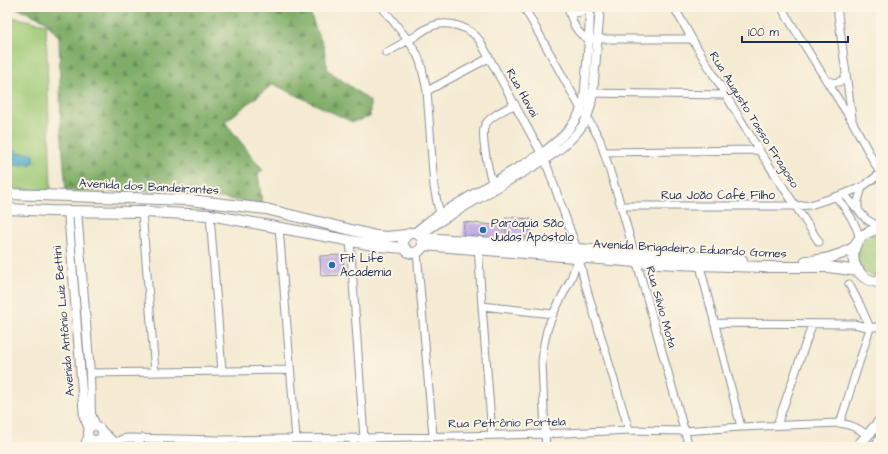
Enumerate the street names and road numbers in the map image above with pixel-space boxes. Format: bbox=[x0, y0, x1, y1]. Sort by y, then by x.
street label: Rua Augusto Tasso Fragoso bbox=[704, 49, 803, 192]
street label: Rua Havaí bbox=[502, 66, 542, 120]
street label: Avenida dos Bandeirantes bbox=[79, 175, 219, 199]
street label: Rua João Café Filho bbox=[661, 187, 775, 204]
street label: Avenida Brigadeiro Eduardo Gomes bbox=[593, 235, 787, 264]
street label: Avenida Antônio Luiz Bettini bbox=[49, 245, 79, 397]
street label: Rua Silvio Mota bbox=[641, 264, 681, 350]
street label: Rua Petrônio Portela bbox=[448, 413, 566, 433]

